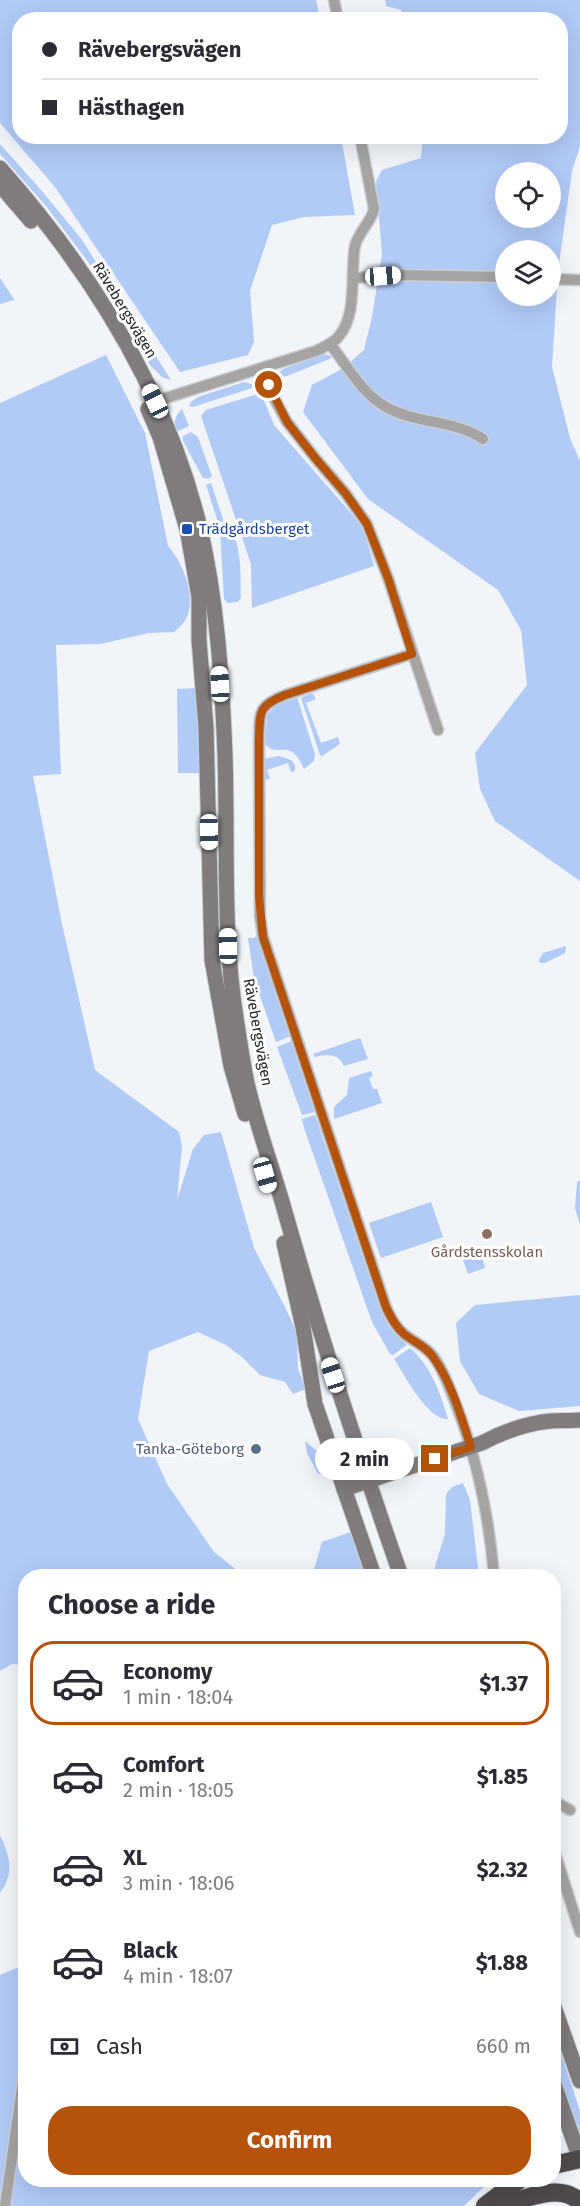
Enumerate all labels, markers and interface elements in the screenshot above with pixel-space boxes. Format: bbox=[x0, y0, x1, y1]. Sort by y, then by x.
text: Rävebergsvägen bbox=[78, 36, 241, 63]
text: Hästhagen bbox=[78, 94, 185, 121]
map controls bbox=[495, 162, 561, 306]
button: locate bbox=[495, 162, 561, 228]
button: layers bbox=[495, 240, 561, 306]
street label: Rävebergsvägen bbox=[89, 259, 161, 361]
car bbox=[364, 266, 402, 286]
route start bbox=[255, 371, 282, 398]
car bbox=[139, 381, 171, 421]
place label: Trädgårdsberget bbox=[199, 520, 310, 538]
marker: Trädgårdsberget bbox=[180, 522, 194, 536]
car bbox=[210, 666, 230, 702]
car bbox=[200, 814, 218, 850]
car bbox=[219, 928, 237, 964]
street label: Rävebergsvägen bbox=[240, 977, 276, 1087]
car bbox=[251, 1155, 279, 1195]
marker: Gårdstensskolan bbox=[480, 1227, 494, 1241]
place label: Gårdstensskolan bbox=[431, 1243, 543, 1261]
car bbox=[319, 1355, 347, 1395]
callout: 2 min bbox=[315, 1438, 414, 1480]
place label: Tanka-Göteborg bbox=[136, 1440, 244, 1458]
marker: Tanka-Göteborg bbox=[249, 1442, 263, 1456]
route end bbox=[421, 1445, 448, 1472]
text: 2 min bbox=[340, 1447, 389, 1471]
text: Choose a ride bbox=[48, 1589, 215, 1621]
icon: car bbox=[51, 1656, 105, 1710]
text: Economy bbox=[123, 1658, 212, 1685]
text: $1.37 bbox=[479, 1670, 528, 1697]
text: 1 min · 18:04 bbox=[123, 1685, 233, 1709]
icon: car bbox=[51, 1749, 105, 1803]
text: Comfort bbox=[123, 1751, 204, 1778]
text: $1.85 bbox=[477, 1763, 528, 1790]
text: 2 min · 18:05 bbox=[123, 1778, 234, 1802]
icon: car bbox=[51, 1842, 105, 1896]
text: XL bbox=[123, 1844, 147, 1871]
text: $2.32 bbox=[477, 1856, 528, 1883]
text: 3 min · 18:06 bbox=[123, 1871, 234, 1895]
icon: car bbox=[51, 1935, 105, 1989]
text: Black bbox=[123, 1937, 178, 1964]
text: $1.88 bbox=[476, 1949, 528, 1976]
text: 4 min · 18:07 bbox=[123, 1964, 233, 1988]
icon: cash bbox=[48, 2030, 81, 2063]
text: Cash bbox=[96, 2033, 143, 2060]
text: 660 m bbox=[476, 2034, 531, 2058]
button: Confirm bbox=[48, 2106, 531, 2175]

